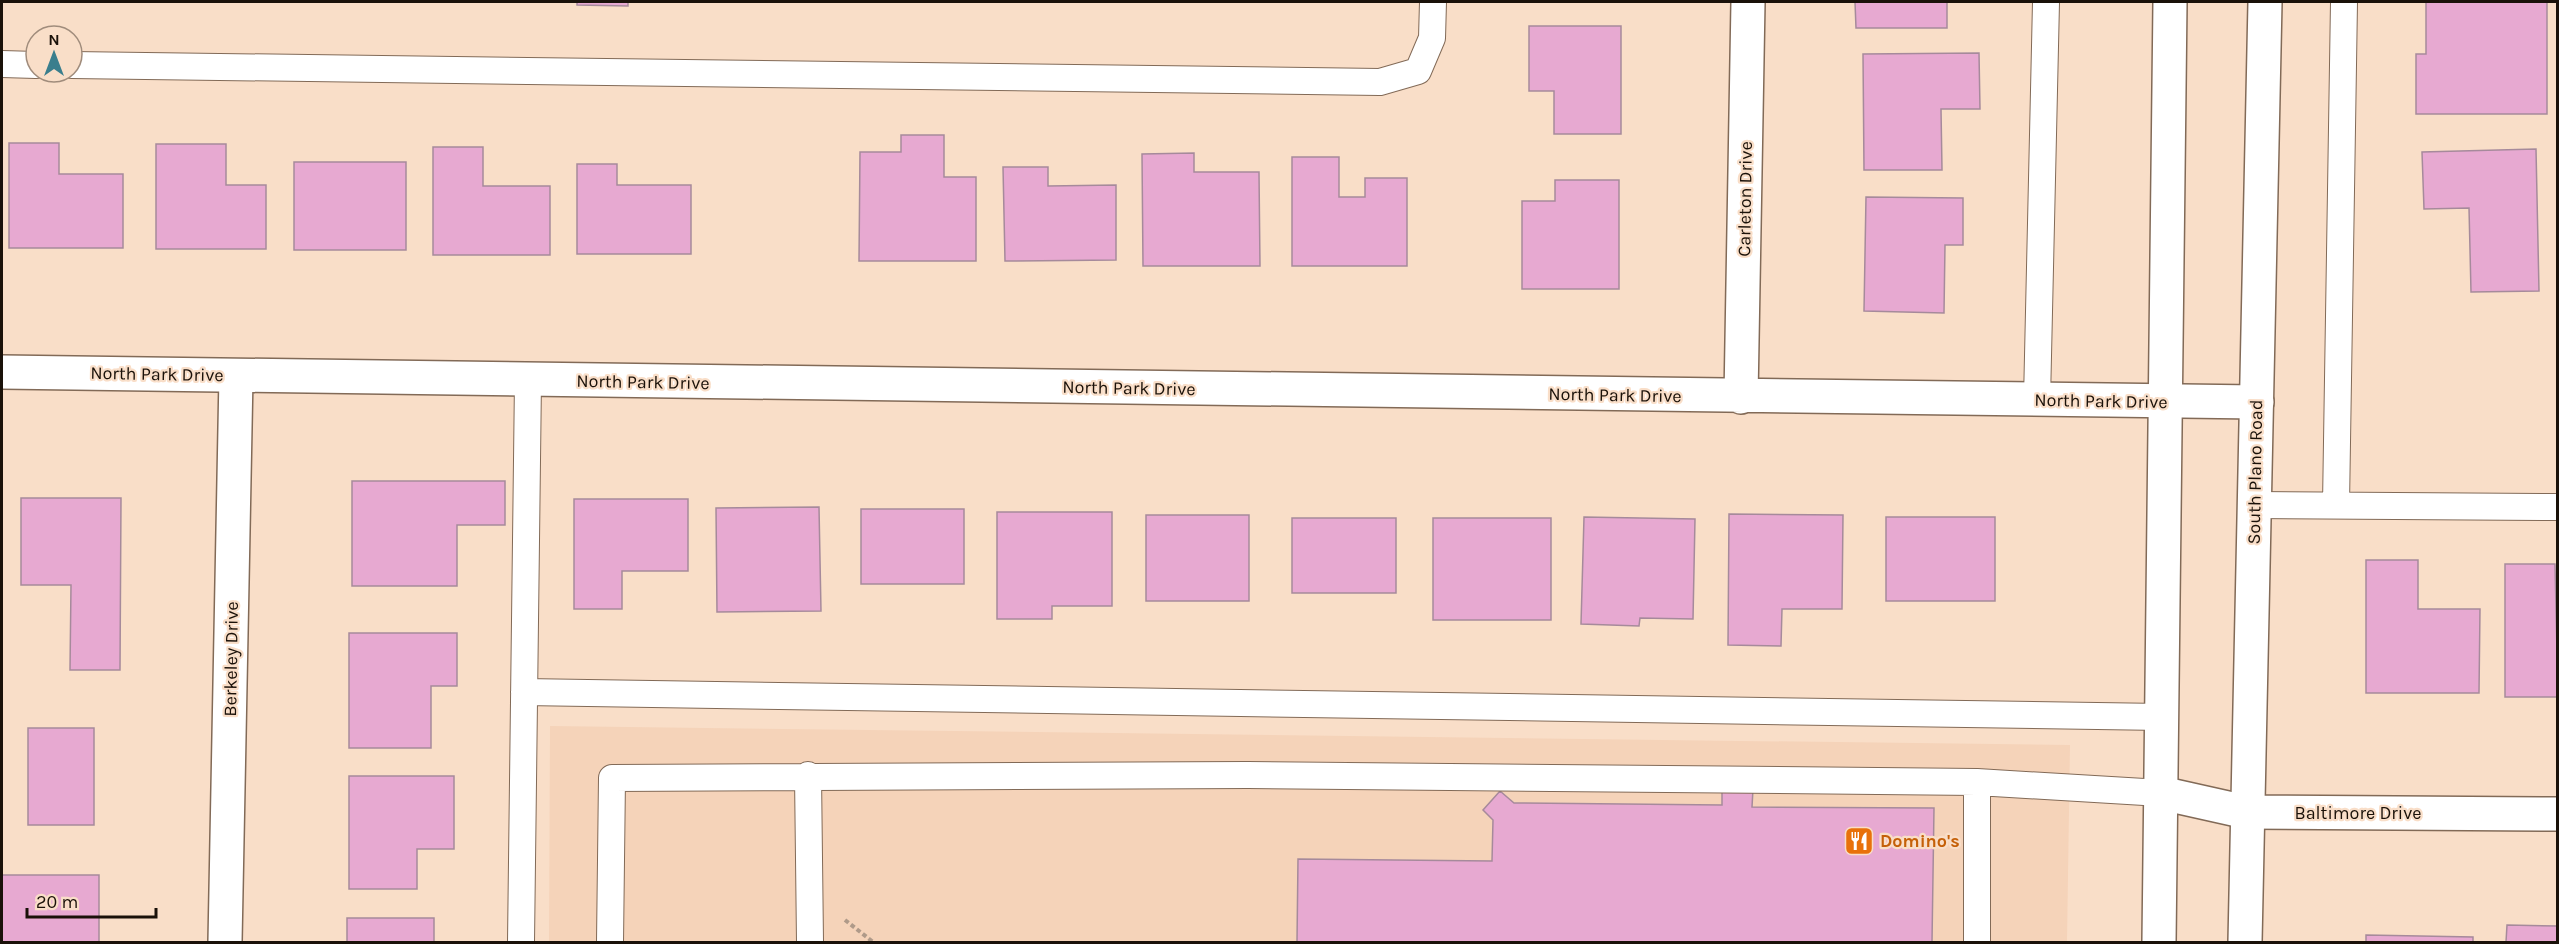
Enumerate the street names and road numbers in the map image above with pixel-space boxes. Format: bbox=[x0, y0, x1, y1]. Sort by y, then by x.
street label: Carleton Drive bbox=[1733, 141, 1757, 257]
street label: North Park Drive bbox=[90, 362, 224, 386]
street label: North Park Drive bbox=[576, 370, 710, 394]
street label: North Park Drive bbox=[1062, 376, 1196, 400]
street label: North Park Drive bbox=[1548, 383, 1682, 407]
street label: North Park Drive bbox=[2034, 389, 2168, 413]
street label: South Plano Road bbox=[2243, 399, 2267, 545]
street label: Berkeley Drive bbox=[219, 601, 243, 717]
street label: Baltimore Drive bbox=[2294, 802, 2422, 824]

